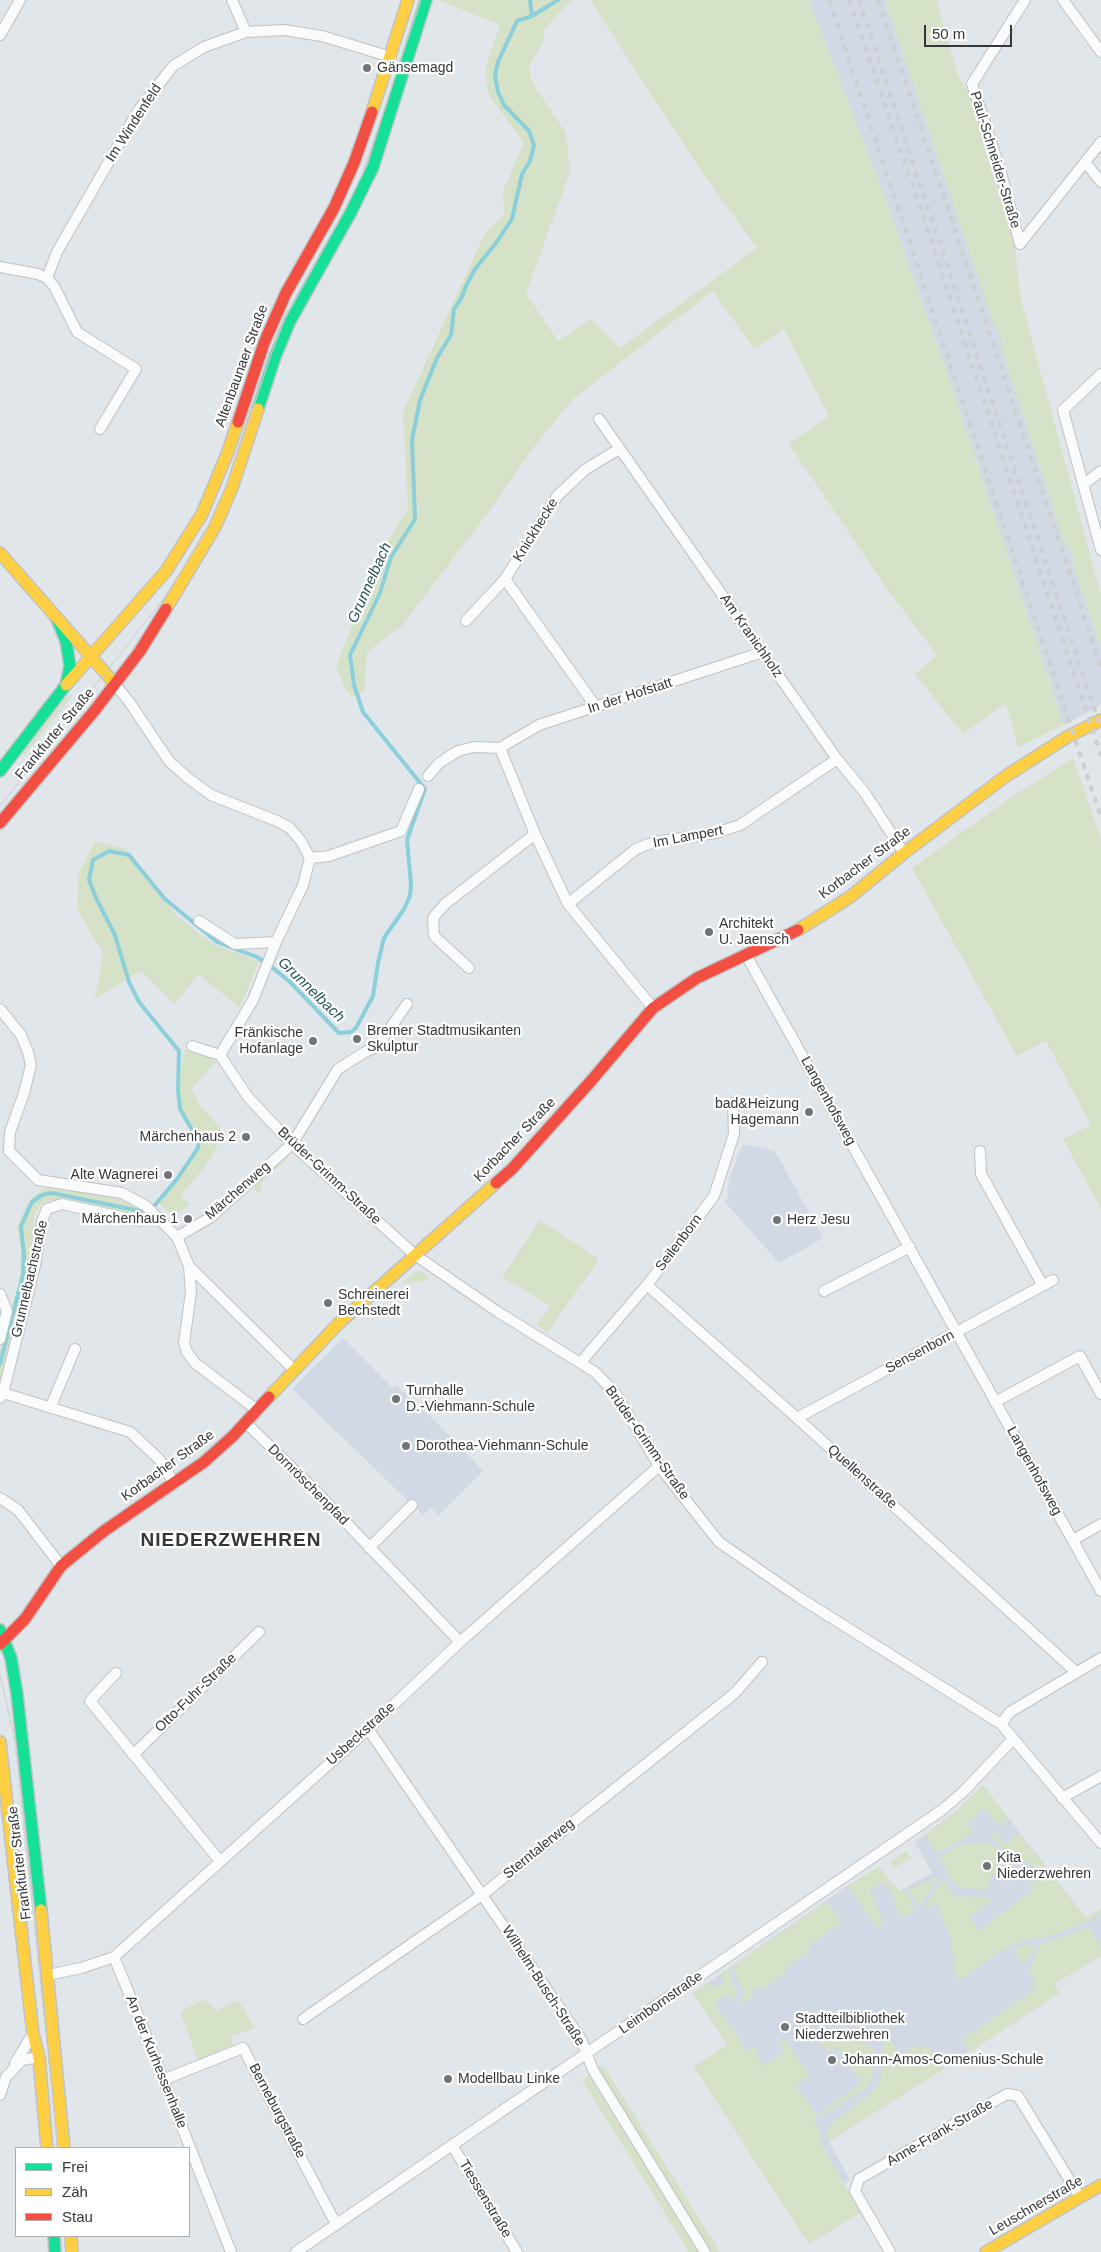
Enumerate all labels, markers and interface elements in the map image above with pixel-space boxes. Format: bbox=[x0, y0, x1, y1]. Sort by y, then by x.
scale bar bbox=[926, 15, 1014, 47]
text: 50 m bbox=[932, 25, 965, 42]
place label: Gänsemagd bbox=[377, 60, 453, 76]
marker: Gänsemagd bbox=[361, 62, 373, 74]
street label: Im Windenfeld bbox=[103, 81, 165, 165]
street label: Paul-Schneider-Straße bbox=[966, 89, 1024, 231]
street label: Altenbaunaer Straße bbox=[212, 302, 272, 430]
street label: Knickhecke bbox=[510, 495, 562, 565]
water label: Grunnelbach bbox=[344, 540, 396, 626]
street label: Am Kranichholz bbox=[716, 591, 786, 681]
street label: In der Hofstatt bbox=[586, 674, 674, 718]
street label: Frankfurter Straße bbox=[12, 685, 98, 783]
street label: Im Lampert bbox=[652, 822, 724, 852]
street label: Korbacher Straße bbox=[816, 823, 914, 903]
place label: Architekt U. Jaensch bbox=[719, 916, 789, 949]
marker: Architekt U. Jaensch bbox=[703, 926, 715, 938]
water label: Grunnelbach bbox=[274, 954, 348, 1026]
place label: Bremer Stadtmusikanten Skulptur bbox=[367, 1023, 521, 1056]
place label: Fränkische Hofanlage bbox=[235, 1025, 303, 1058]
marker: Bremer Stadtmusikanten Skulptur bbox=[351, 1033, 363, 1045]
marker: Fränkische Hofanlage bbox=[307, 1035, 319, 1047]
street label: Langenhofsweg bbox=[797, 1054, 859, 1148]
street label: Korbacher Straße bbox=[471, 1094, 559, 1186]
place label: bad&Heizung Hagemann bbox=[715, 1096, 799, 1128]
marker: bad&Heizung Hagemann bbox=[803, 1106, 815, 1118]
street label: Brüder-Grimm-Straße bbox=[274, 1124, 384, 1228]
place label: Märchenhaus 2 bbox=[139, 1129, 236, 1145]
marker: Märchenhaus 2 bbox=[240, 1131, 252, 1143]
street label: Märchenweg bbox=[202, 1158, 274, 1224]
place label: Alte Wagnerei bbox=[71, 1167, 158, 1183]
marker: Alte Wagnerei bbox=[162, 1169, 174, 1181]
place label: Märchenhaus 1 bbox=[81, 1211, 178, 1227]
street label: Seilenborn bbox=[652, 1211, 706, 1275]
place label: Herz Jesu bbox=[787, 1212, 850, 1228]
marker: Märchenhaus 1 bbox=[182, 1213, 194, 1225]
marker: Herz Jesu bbox=[771, 1214, 783, 1226]
street label: Grunnelbachstraße bbox=[8, 1219, 52, 1339]
place label: Schreinerei Bechstedt bbox=[338, 1287, 409, 1320]
marker: Schreinerei Bechstedt bbox=[322, 1297, 334, 1309]
street label: Sensenborn bbox=[883, 1327, 957, 1377]
place label: Turnhalle D.-Viehmann-Schule bbox=[406, 1383, 535, 1415]
street label: Brüder-Grimm-Straße bbox=[601, 1383, 693, 1503]
marker: Turnhalle D.-Viehmann-Schule bbox=[390, 1393, 402, 1405]
street label: Langenhofsweg bbox=[1003, 1424, 1065, 1518]
street label: Korbacher Straße bbox=[118, 1427, 218, 1505]
place label: Dorothea-Viehmann-Schule bbox=[416, 1438, 589, 1454]
marker: Dorothea-Viehmann-Schule bbox=[400, 1440, 412, 1452]
street label: Dornröschenpfad bbox=[264, 1441, 352, 1529]
street label: Quellenstraße bbox=[824, 1441, 900, 1513]
district label: NIEDERZWEHREN bbox=[139, 1530, 323, 1552]
street label: Otto-Fuhr-Straße bbox=[152, 1650, 240, 1736]
street label: Usbeckstraße bbox=[323, 1699, 399, 1769]
street label: Frankfurter Straße bbox=[5, 1805, 35, 1921]
street label: Sterntalerweg bbox=[500, 1815, 578, 1883]
place label: Kita Niederzwehren bbox=[997, 1850, 1091, 1882]
marker: Kita Niederzwehren bbox=[981, 1860, 993, 1872]
street label: Wilhelm-Busch-Straße bbox=[498, 1923, 588, 2049]
street label: Leimbornstraße bbox=[616, 1968, 706, 2038]
street label: An der Kurhessenhalle bbox=[122, 1993, 190, 2131]
place label: Stadtteilbibliothek Niederzwehren bbox=[795, 2011, 905, 2044]
marker: Stadtteilbibliothek Niederzwehren bbox=[779, 2021, 791, 2033]
place label: Johann-Amos-Comenius-Schule bbox=[842, 2052, 1044, 2068]
marker: Johann-Amos-Comenius-Schule bbox=[826, 2054, 838, 2066]
street label: Berneburgstraße bbox=[245, 2061, 309, 2161]
place label: Modellbau Linke bbox=[458, 2071, 560, 2087]
marker: Modellbau Linke bbox=[442, 2073, 454, 2085]
street label: Anne-Frank-Straße bbox=[884, 2096, 996, 2170]
legend bbox=[15, 2147, 190, 2237]
street label: Tiessenstraße bbox=[455, 2157, 515, 2241]
text: Frei bbox=[62, 2158, 88, 2175]
street label: Leuschnerstraße bbox=[986, 2172, 1086, 2240]
text: Zäh bbox=[62, 2183, 88, 2200]
text: Stau bbox=[62, 2208, 93, 2225]

